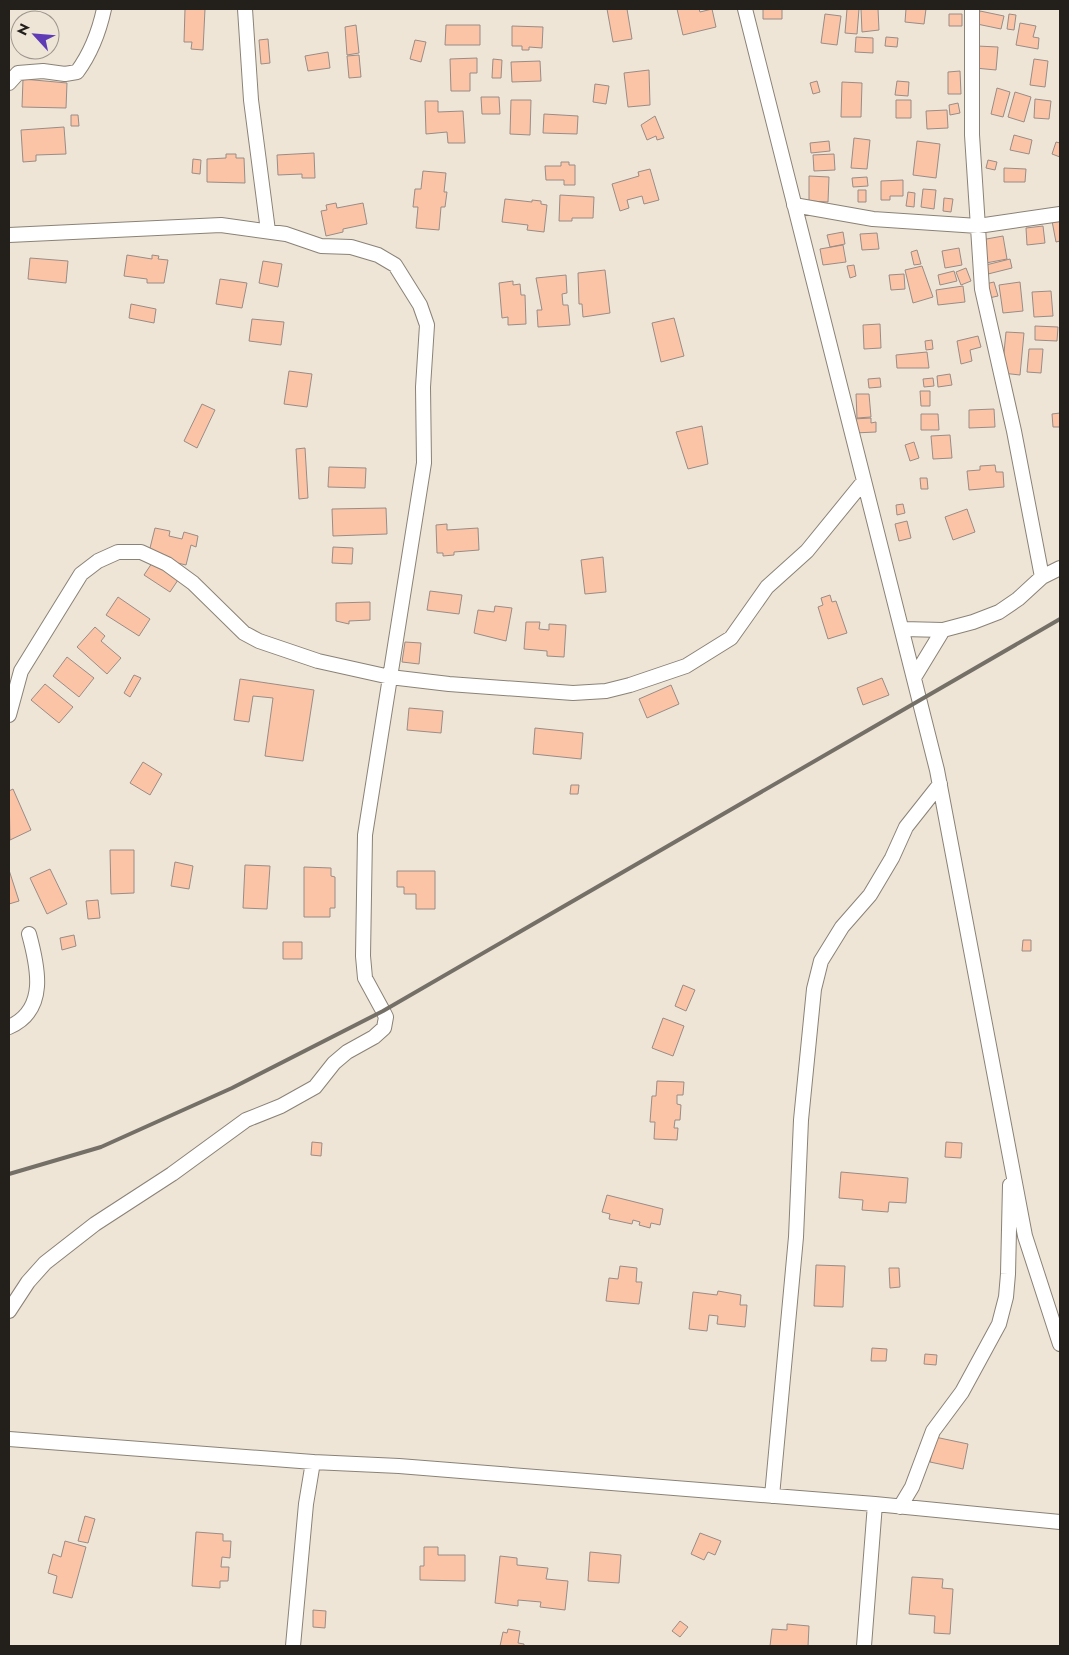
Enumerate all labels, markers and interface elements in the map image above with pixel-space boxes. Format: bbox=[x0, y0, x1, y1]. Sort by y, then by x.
north arrow bbox=[10, 10, 60, 60]
text: N bbox=[12, 20, 35, 39]

